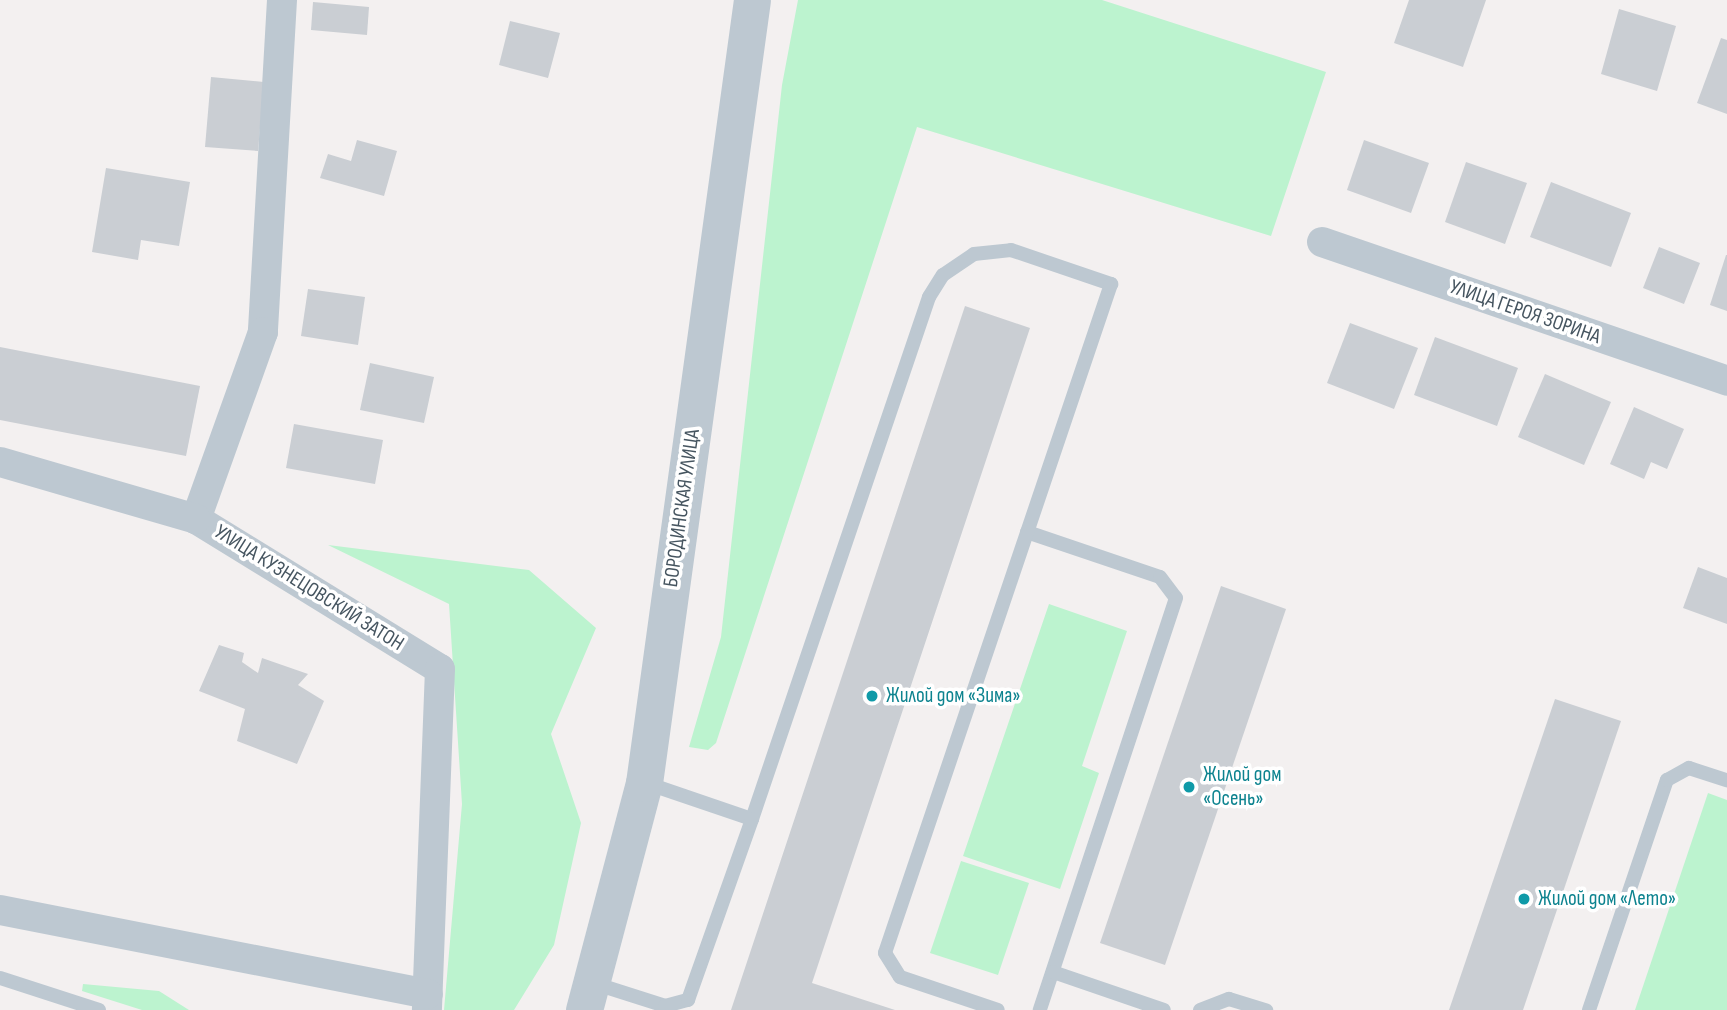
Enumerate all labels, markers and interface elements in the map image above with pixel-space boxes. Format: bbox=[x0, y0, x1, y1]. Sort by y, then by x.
street label: УЛИЦА ГЕРОЯ ЗОРИНА bbox=[1446, 274, 1604, 350]
street label: БОРОДИНСКАЯ УЛИЦА bbox=[658, 427, 706, 589]
street label: УЛИЦА КУЗНЕЦОВСКИЙ ЗАТОН bbox=[210, 519, 408, 657]
place label: Жилой дом «Зима» bbox=[886, 683, 1021, 709]
marker: Жилой дом «Зима» bbox=[864, 688, 880, 704]
place label: Жилой дом «Осень» bbox=[1203, 762, 1281, 812]
marker: Жилой дом «Осень» bbox=[1181, 779, 1197, 795]
place label: Жилой дом «Лето» bbox=[1538, 886, 1676, 912]
marker: Жилой дом «Лето» bbox=[1516, 891, 1532, 907]

